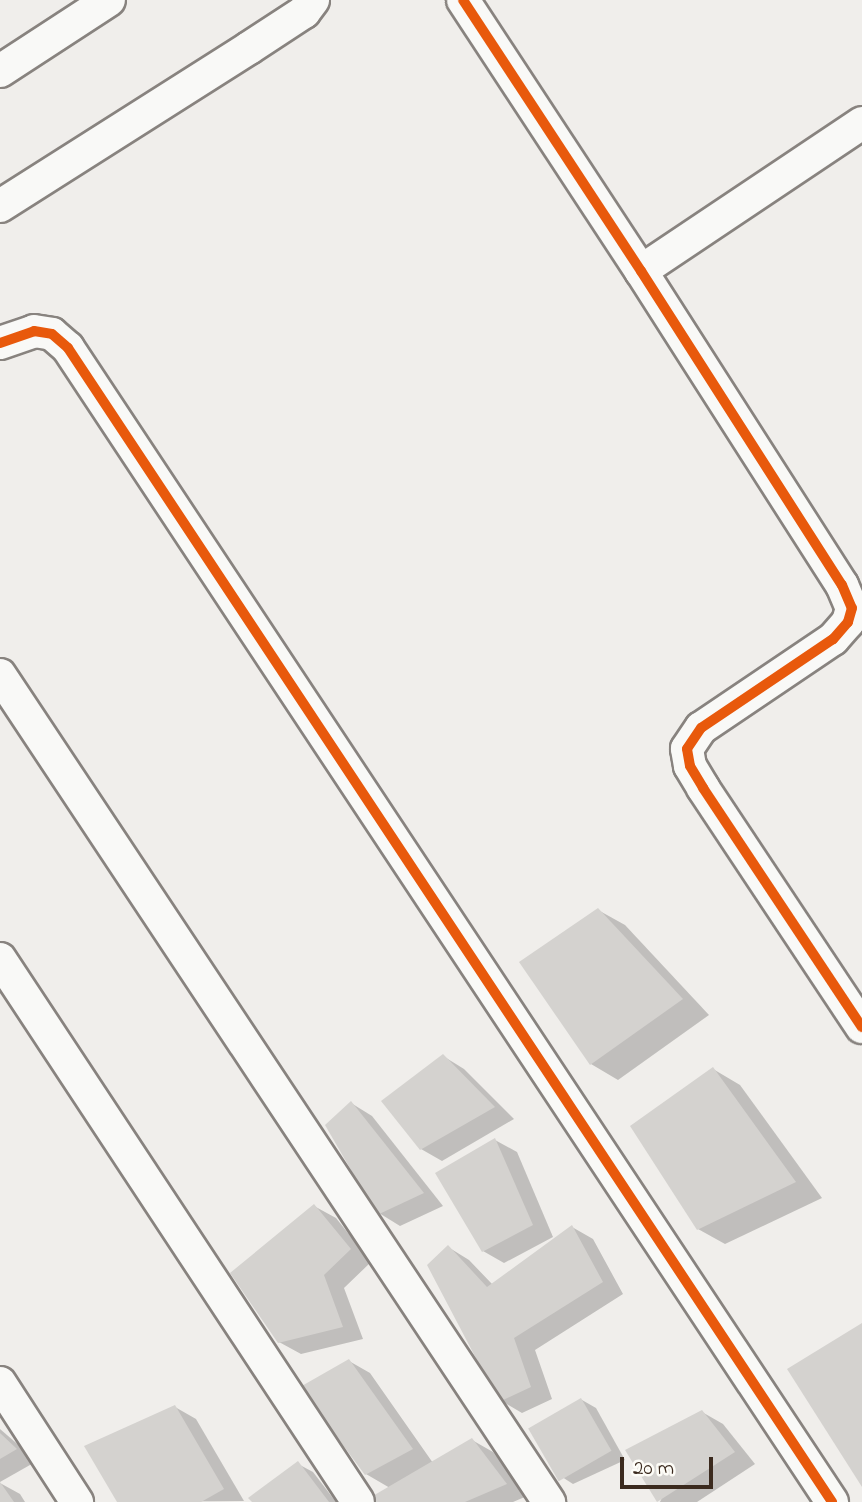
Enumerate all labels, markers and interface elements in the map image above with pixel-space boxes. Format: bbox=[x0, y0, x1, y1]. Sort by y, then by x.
scale bar bbox=[624, 1442, 717, 1486]
text: 20 m bbox=[633, 1454, 674, 1484]

